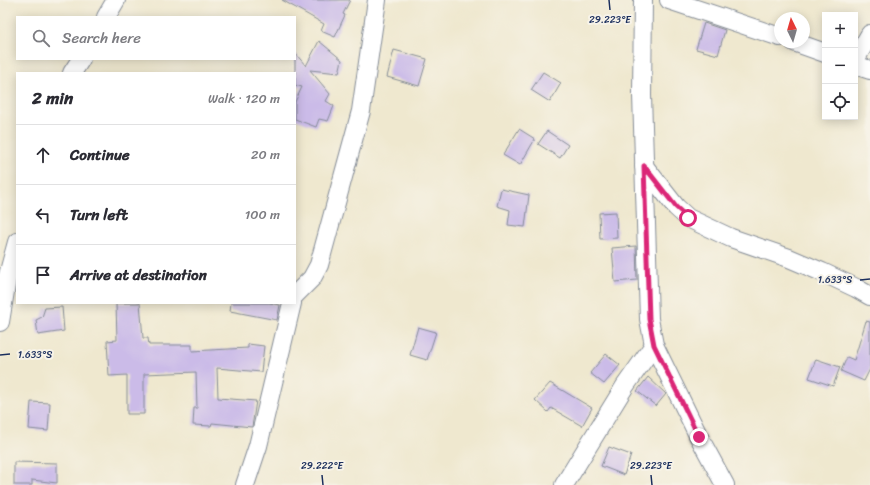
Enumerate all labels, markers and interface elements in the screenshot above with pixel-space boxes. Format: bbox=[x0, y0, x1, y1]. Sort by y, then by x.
text: 29.223°E bbox=[589, 11, 632, 29]
north arrow bbox=[774, 12, 810, 48]
map controls bbox=[822, 12, 858, 120]
button: + bbox=[822, 12, 858, 48]
search box bbox=[16, 16, 296, 60]
text: Search here bbox=[62, 25, 141, 51]
icon: search bbox=[30, 27, 52, 49]
button: − bbox=[822, 48, 858, 84]
text: 2 min bbox=[32, 83, 73, 113]
button: locate bbox=[822, 84, 858, 120]
text: Walk · 120 m bbox=[208, 87, 280, 110]
text: Continue bbox=[70, 142, 130, 168]
text: 20 m bbox=[251, 143, 280, 166]
icon: ahead bbox=[32, 144, 54, 166]
text: Turn left bbox=[70, 202, 128, 228]
text: 100 m bbox=[245, 203, 280, 226]
icon: left bbox=[32, 204, 54, 226]
route start bbox=[679, 209, 697, 227]
text: Arrive at destination bbox=[70, 262, 207, 288]
icon: arrive bbox=[32, 264, 54, 286]
text: 1.633°S bbox=[818, 271, 853, 289]
text: 1.633°S bbox=[18, 346, 53, 364]
route end bbox=[690, 428, 708, 446]
text: 29.222°E bbox=[301, 457, 344, 475]
text: 29.223°E bbox=[630, 457, 673, 475]

